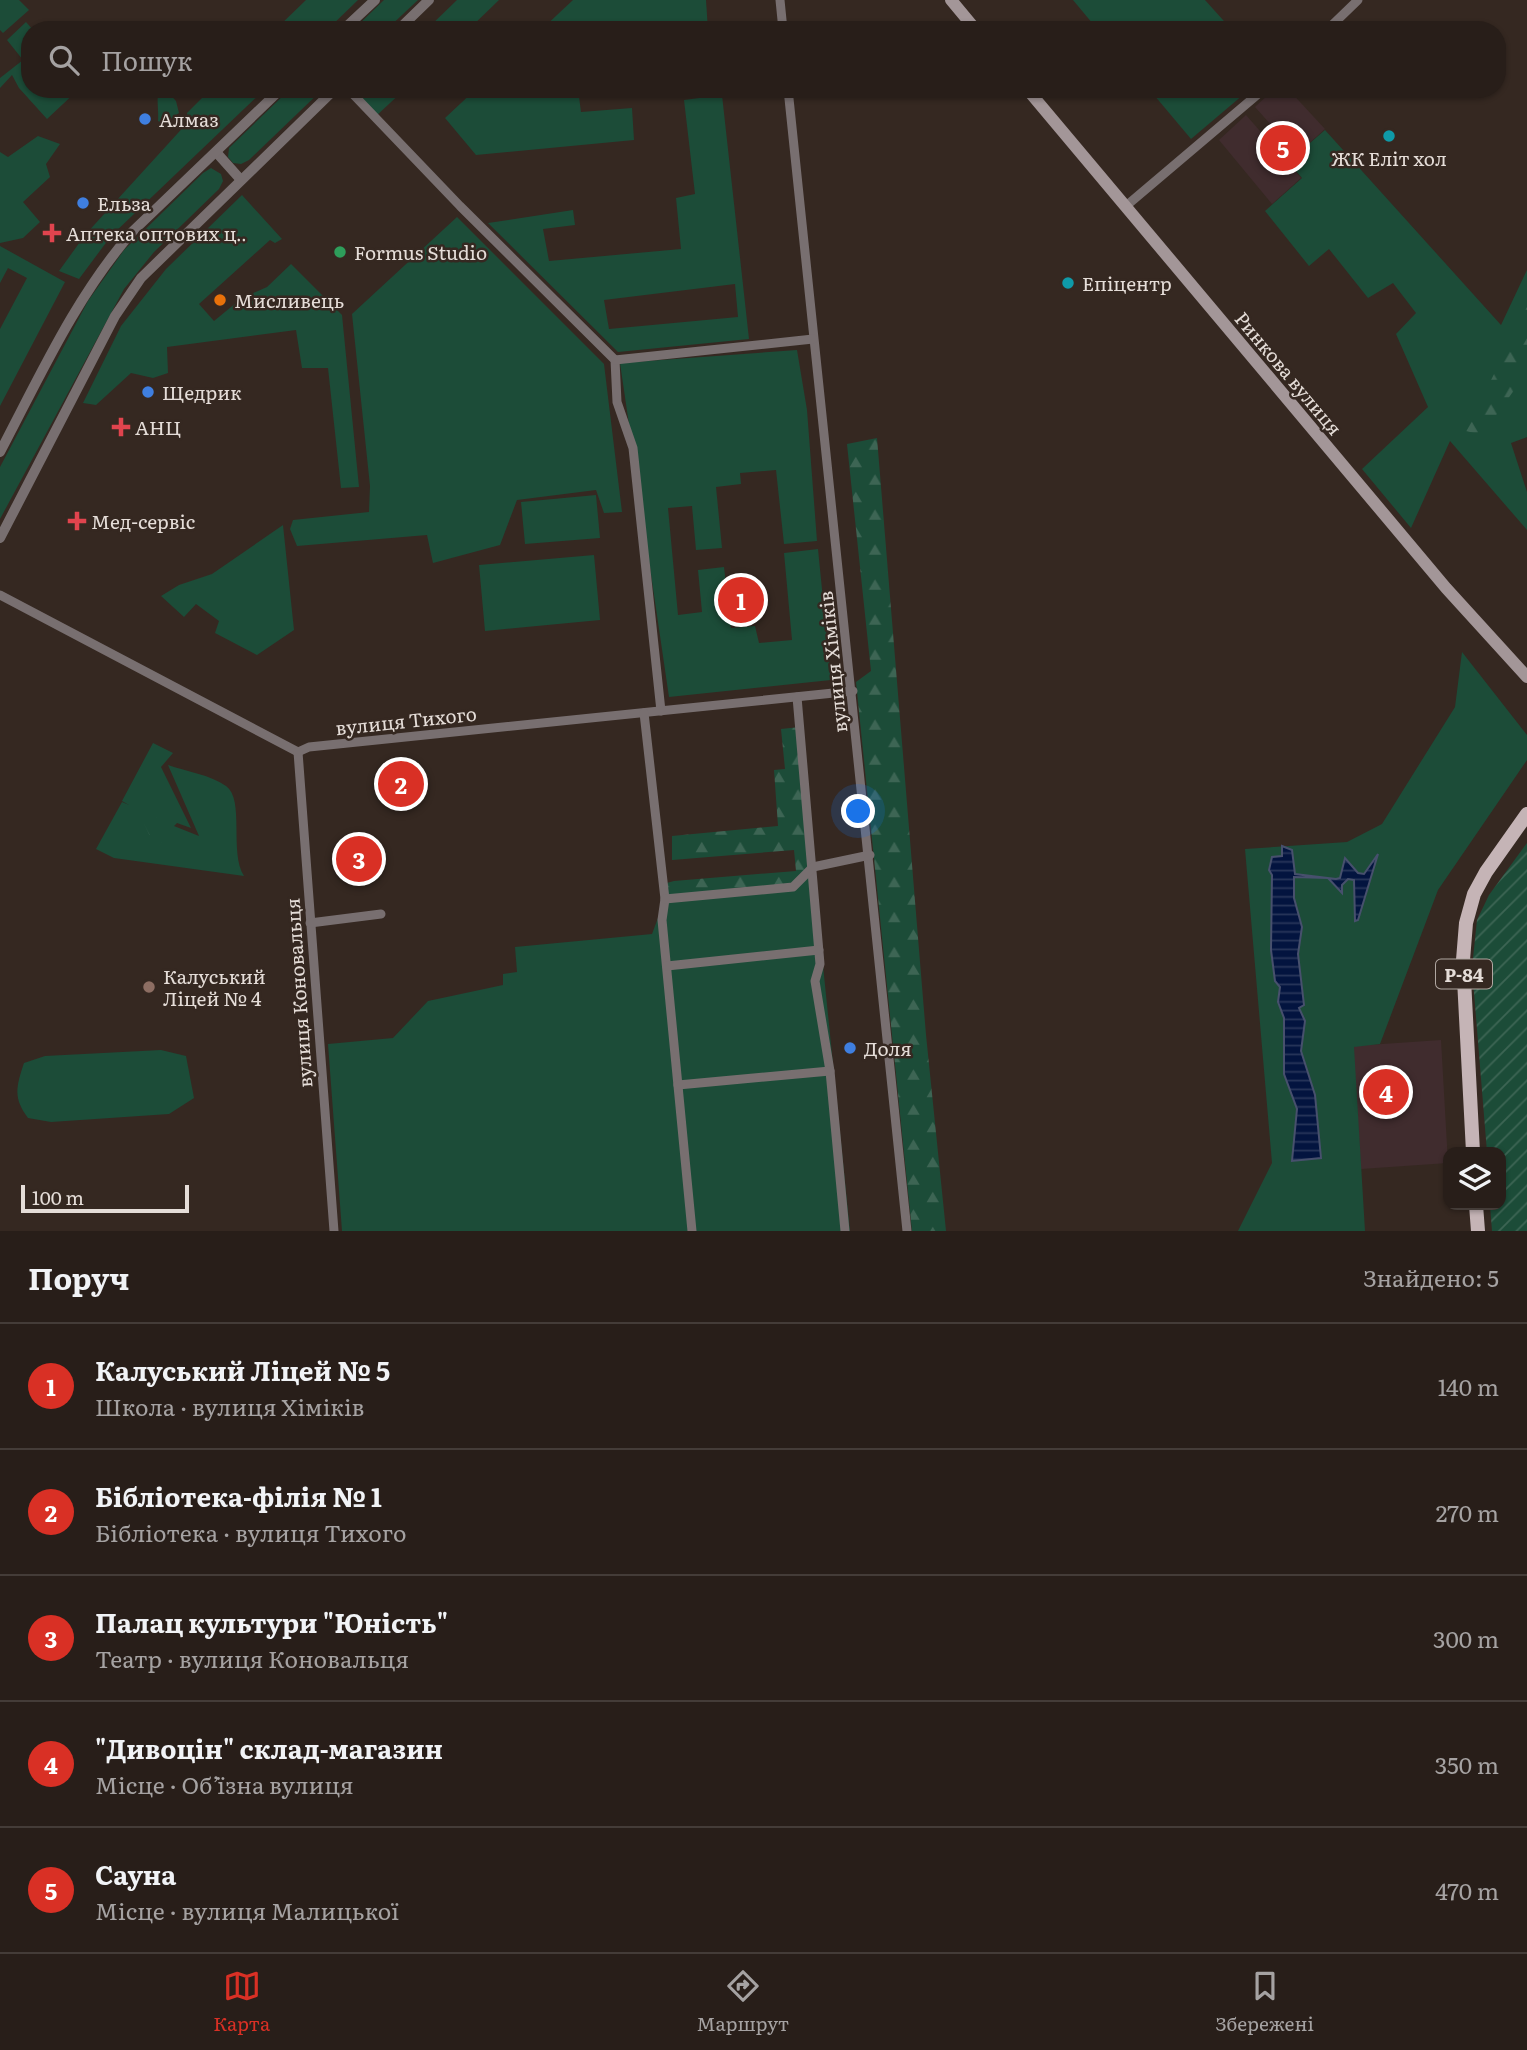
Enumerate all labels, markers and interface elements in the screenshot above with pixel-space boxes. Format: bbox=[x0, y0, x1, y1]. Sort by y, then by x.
search box bbox=[21, 21, 1506, 98]
text: Пошук bbox=[101, 40, 192, 79]
icon: search bbox=[45, 41, 83, 79]
place label: Алмаз bbox=[159, 105, 219, 133]
marker: Алмаз bbox=[137, 111, 153, 127]
pin: 5 bbox=[1260, 122, 1306, 174]
marker: ЖК Еліт хол bbox=[1381, 128, 1397, 144]
place label: ЖК Еліт хол bbox=[1331, 144, 1447, 172]
place label: Ельза bbox=[97, 189, 152, 217]
marker: Ельза bbox=[75, 195, 91, 211]
place label: Аптека оптових ц‥ bbox=[66, 219, 247, 247]
marker: Аптека оптових ц‥ bbox=[44, 225, 60, 241]
place label: Formus Studio bbox=[354, 238, 487, 266]
marker: Formus Studio bbox=[332, 244, 348, 260]
place label: Епіцентр bbox=[1082, 269, 1172, 297]
marker: Епіцентр bbox=[1060, 275, 1076, 291]
place label: Мисливець bbox=[234, 286, 344, 314]
marker: Мисливець bbox=[212, 292, 228, 308]
street label: Ринкова вулиця bbox=[1229, 305, 1349, 441]
place label: Щедрик bbox=[162, 378, 242, 406]
marker: Щедрик bbox=[140, 384, 156, 400]
place label: АНЦ bbox=[135, 413, 181, 441]
marker: АНЦ bbox=[113, 419, 129, 435]
place label: Мед-сервіс bbox=[91, 507, 195, 535]
marker: Мед-сервіс bbox=[69, 513, 85, 529]
pin: 1 bbox=[718, 574, 764, 626]
street label: вулиця Хіміків bbox=[811, 590, 853, 734]
street label: вулиця Тихого bbox=[334, 699, 478, 741]
pin: 2 bbox=[378, 758, 424, 810]
your location bbox=[841, 794, 875, 828]
pin: 3 bbox=[336, 833, 382, 885]
street label: вулиця Коновальця bbox=[277, 897, 319, 1089]
road number: Р-84 bbox=[1436, 959, 1492, 988]
place label: Калуський Ліцей № 4 bbox=[163, 962, 266, 1012]
marker: Калуський Ліцей № 4 bbox=[141, 979, 157, 995]
place label: Доля bbox=[864, 1034, 912, 1062]
marker: Доля bbox=[842, 1040, 858, 1056]
pin: 4 bbox=[1363, 1066, 1409, 1118]
map controls bbox=[1443, 1147, 1506, 1210]
button: layers bbox=[1443, 1147, 1506, 1210]
scale bar bbox=[21, 1182, 189, 1214]
text: 100 m bbox=[32, 1183, 84, 1211]
text: Поруч bbox=[28, 1255, 129, 1299]
text: Знайдено: 5 bbox=[1363, 1260, 1499, 1294]
text: Калуський Ліцей № 5 bbox=[95, 1350, 390, 1389]
text: 1 bbox=[46, 1369, 56, 1403]
text: 140 m bbox=[1438, 1369, 1499, 1403]
text: Школа · вулиця Хіміків bbox=[95, 1389, 365, 1423]
text: Бібліотека-філія № 1 bbox=[95, 1476, 382, 1515]
text: 2 bbox=[45, 1495, 57, 1529]
text: 270 m bbox=[1436, 1495, 1499, 1529]
text: Бібліотека · вулиця Тихого bbox=[95, 1515, 407, 1549]
text: Палац культури "Юність" bbox=[95, 1602, 448, 1641]
text: 3 bbox=[45, 1621, 57, 1655]
text: 300 m bbox=[1433, 1621, 1499, 1655]
text: Театр · вулиця Коновальця bbox=[95, 1641, 409, 1675]
text: "Дивоцін" склад-магазин bbox=[95, 1728, 443, 1767]
text: 4 bbox=[44, 1747, 58, 1781]
text: 350 m bbox=[1435, 1747, 1499, 1781]
text: Місце · Обʼїзна вулиця bbox=[95, 1767, 354, 1801]
text: Сауна bbox=[95, 1854, 176, 1893]
text: 5 bbox=[45, 1873, 57, 1907]
text: 470 m bbox=[1435, 1873, 1499, 1907]
text: Місце · вулиця Малицької bbox=[95, 1893, 399, 1927]
tab: Карта bbox=[213, 1967, 270, 2037]
tab: Маршрут bbox=[697, 1967, 789, 2037]
tab: Збережені bbox=[1215, 1967, 1314, 2037]

